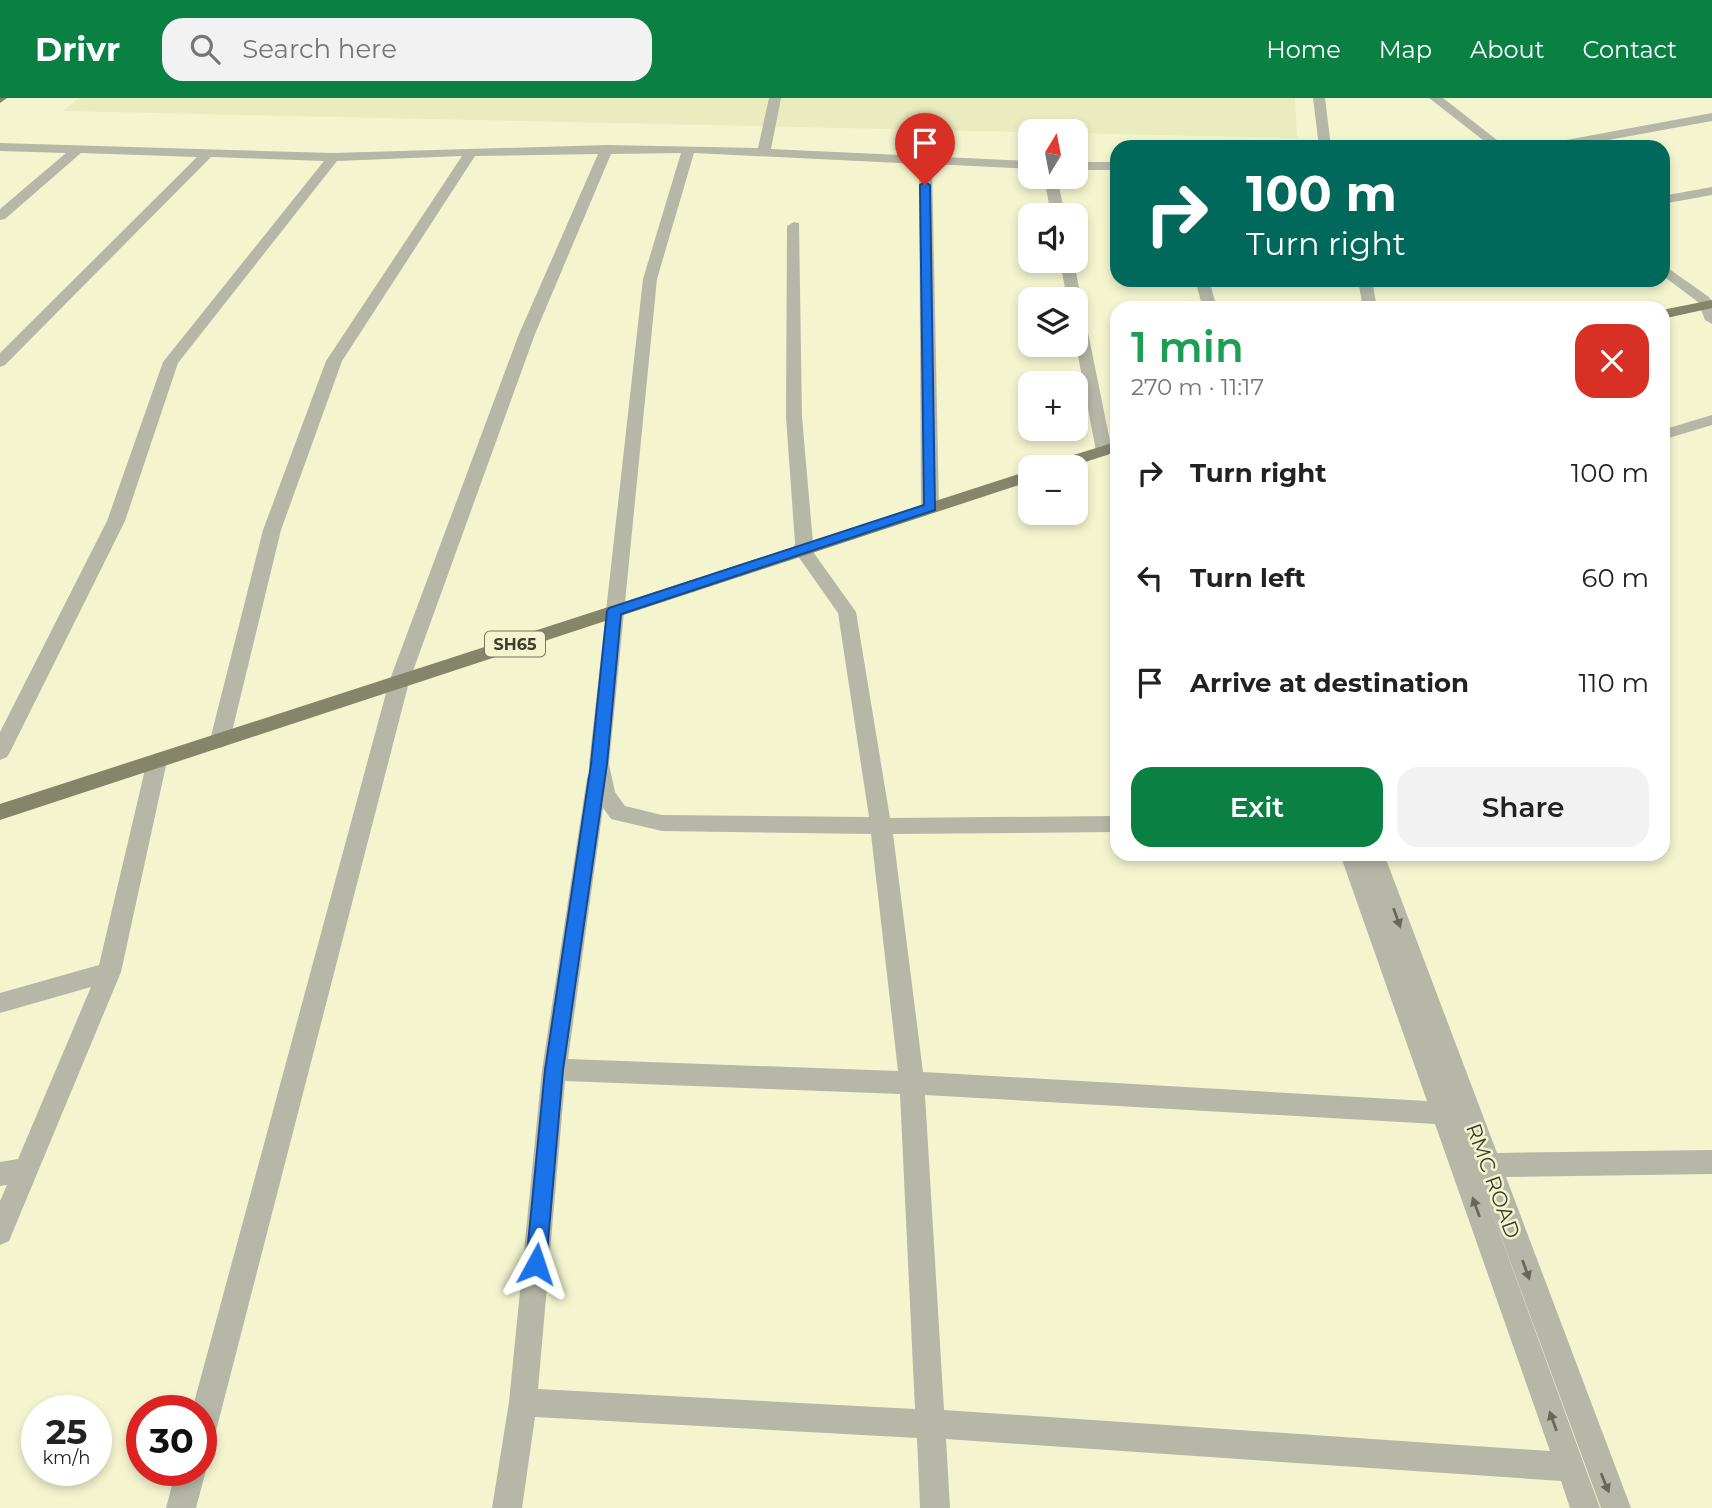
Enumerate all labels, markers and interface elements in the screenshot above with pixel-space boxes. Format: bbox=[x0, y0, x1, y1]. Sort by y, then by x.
search box bbox=[162, 18, 652, 81]
text: Drivr bbox=[35, 29, 120, 69]
icon: search bbox=[186, 30, 224, 68]
text: Search here bbox=[242, 33, 397, 65]
text: Home bbox=[1266, 35, 1341, 64]
text: Map bbox=[1379, 35, 1432, 64]
text: About bbox=[1470, 35, 1544, 64]
text: Contact bbox=[1582, 35, 1677, 64]
pin bbox=[895, 113, 955, 185]
north arrow bbox=[1018, 119, 1088, 189]
map controls bbox=[1018, 119, 1088, 525]
icon: arrive bbox=[906, 124, 944, 162]
text: 100 m bbox=[1246, 164, 1397, 223]
icon: right bbox=[1131, 168, 1222, 259]
button: sound bbox=[1018, 203, 1088, 273]
text: Turn right bbox=[1246, 224, 1406, 263]
button: layers bbox=[1018, 287, 1088, 357]
text: 1 min bbox=[1131, 321, 1244, 373]
button: close bbox=[1575, 324, 1649, 398]
button: + bbox=[1018, 371, 1088, 441]
text: 270 m · 11:17 bbox=[1131, 373, 1264, 401]
icon: right bbox=[1131, 454, 1169, 492]
button: − bbox=[1018, 455, 1088, 525]
text: Turn right bbox=[1190, 457, 1326, 489]
text: 100 m bbox=[1571, 457, 1649, 489]
icon: left bbox=[1131, 559, 1169, 597]
text: Turn left bbox=[1190, 562, 1306, 594]
text: 60 m bbox=[1582, 562, 1649, 594]
road number: SH65 bbox=[485, 632, 545, 656]
icon: arrive bbox=[1131, 664, 1169, 702]
text: Arrive at destination bbox=[1190, 667, 1469, 699]
text: 110 m bbox=[1579, 667, 1649, 699]
button: Exit bbox=[1131, 767, 1383, 847]
button: Share bbox=[1397, 767, 1649, 847]
one-way arrow bbox=[1391, 908, 1402, 929]
street label: RMC ROAD bbox=[1461, 1120, 1526, 1242]
one-way arrow bbox=[1470, 1196, 1481, 1217]
position arrow bbox=[499, 1227, 573, 1301]
one-way arrow bbox=[1520, 1259, 1531, 1280]
speed limit sign: 30 bbox=[126, 1395, 217, 1486]
text: 25 bbox=[46, 1410, 87, 1453]
one-way arrow bbox=[1547, 1411, 1558, 1432]
text: km/h bbox=[42, 1447, 91, 1469]
one-way arrow bbox=[1600, 1472, 1611, 1493]

